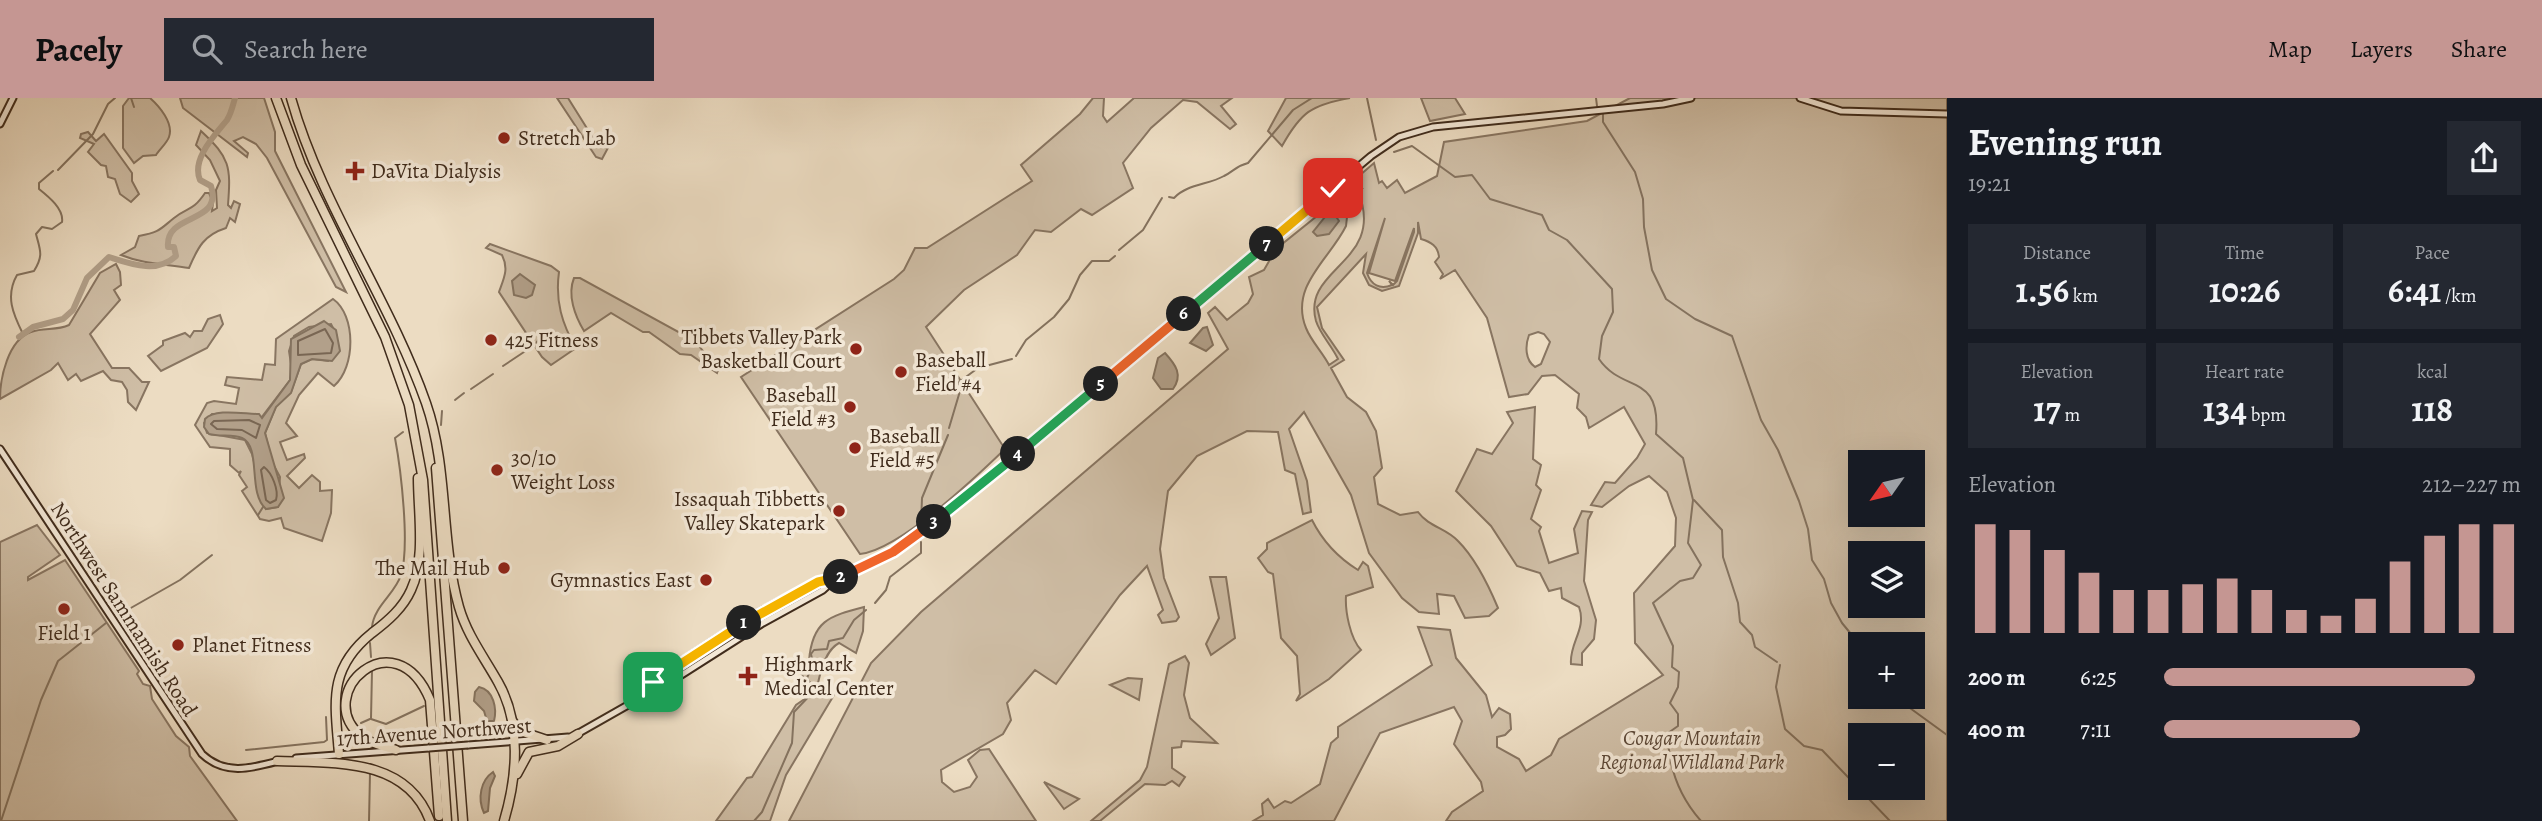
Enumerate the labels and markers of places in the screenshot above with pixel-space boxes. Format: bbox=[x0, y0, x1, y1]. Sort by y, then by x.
place label: Stretch Lab bbox=[518, 124, 616, 152]
marker: Stretch Lab bbox=[496, 130, 512, 146]
place label: DaVita Dialysis bbox=[371, 157, 501, 185]
pin bbox=[1303, 158, 1363, 218]
marker: DaVita Dialysis bbox=[345, 161, 365, 181]
pin: 7 bbox=[1250, 226, 1284, 262]
pin: 6 bbox=[1166, 296, 1202, 332]
place label: Tibbets Valley Park Basketball Court bbox=[681, 323, 843, 375]
place label: 425 Fitness bbox=[505, 326, 599, 354]
marker: 425 Fitness bbox=[483, 332, 499, 348]
marker: Tibbets Valley Park Basketball Court bbox=[848, 341, 864, 357]
place label: Baseball Field #4 bbox=[915, 346, 986, 398]
marker: Baseball Field #4 bbox=[893, 364, 909, 380]
pin: 5 bbox=[1084, 366, 1118, 402]
place label: Baseball Field #3 bbox=[765, 381, 836, 433]
marker: Baseball Field #3 bbox=[842, 399, 858, 415]
place label: Baseball Field #5 bbox=[869, 422, 940, 474]
pin: 4 bbox=[1000, 436, 1036, 472]
marker: Baseball Field #5 bbox=[847, 440, 863, 456]
place label: 30/10 Weight Loss bbox=[510, 444, 615, 496]
marker: 30/10 Weight Loss bbox=[489, 462, 505, 478]
place label: Issaquah Tibbetts Valley Skatepark bbox=[674, 485, 826, 537]
marker: Issaquah Tibbetts Valley Skatepark bbox=[831, 503, 847, 519]
pin: 3 bbox=[916, 504, 951, 540]
place label: The Mail Hub bbox=[375, 554, 490, 582]
marker: The Mail Hub bbox=[496, 560, 512, 576]
pin: 2 bbox=[824, 560, 858, 594]
place label: Gymnastics East bbox=[550, 566, 692, 594]
marker: Gymnastics East bbox=[698, 572, 714, 588]
marker: Field 1 bbox=[56, 601, 72, 617]
pin: 1 bbox=[726, 606, 762, 640]
place label: Field 1 bbox=[37, 619, 91, 647]
place label: Planet Fitness bbox=[192, 631, 311, 659]
marker: Planet Fitness bbox=[170, 637, 186, 653]
place label: Highmark Medical Center bbox=[764, 650, 894, 702]
pin bbox=[623, 652, 683, 712]
marker: Highmark Medical Center bbox=[738, 666, 758, 686]

